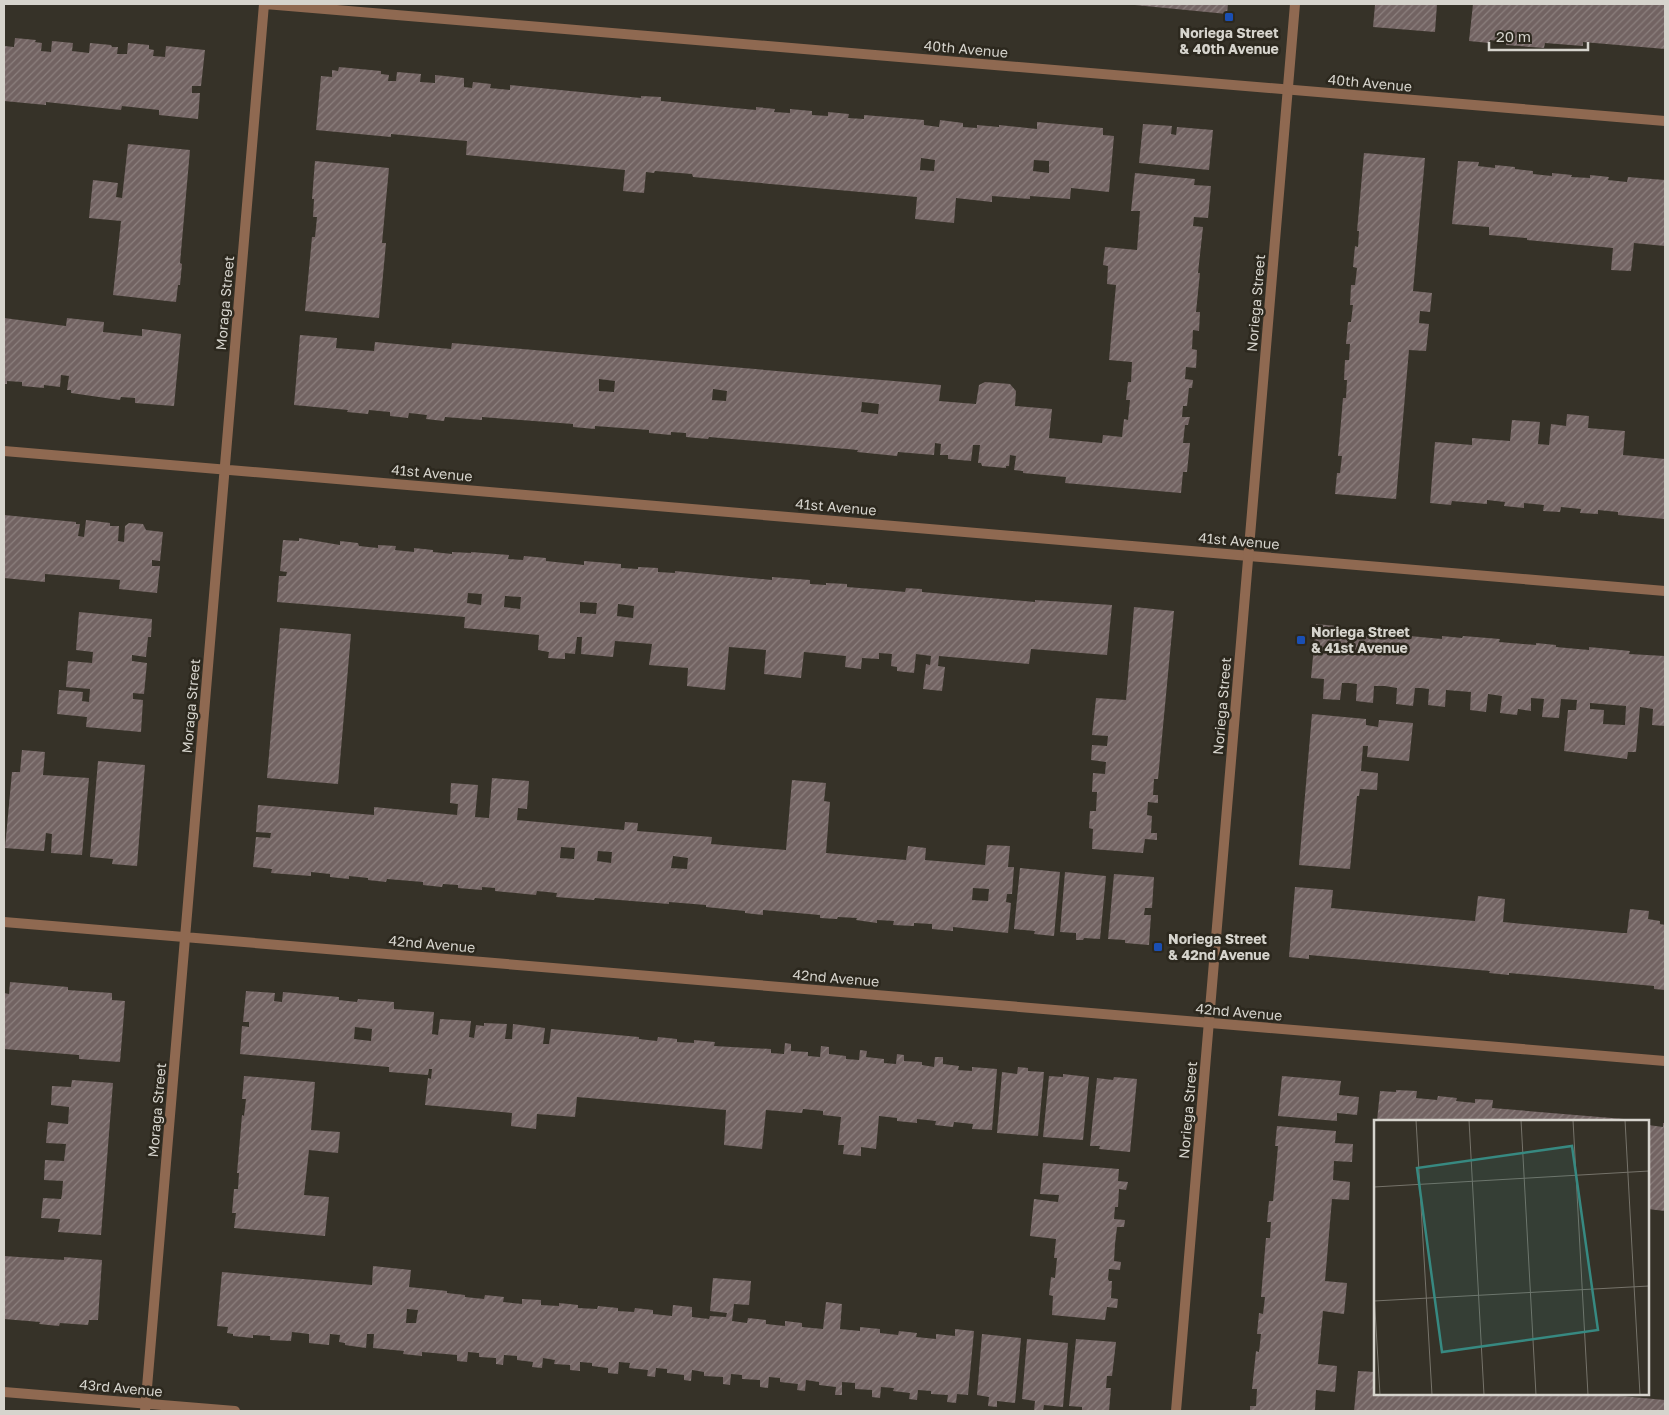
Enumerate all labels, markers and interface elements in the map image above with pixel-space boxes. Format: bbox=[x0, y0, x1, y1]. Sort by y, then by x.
marker: Noriega Street & 40th Avenue bbox=[1223, 11, 1235, 23]
scale bar bbox=[1489, 20, 1588, 52]
place label: Noriega Street & 40th Avenue bbox=[1179, 24, 1279, 57]
text: 20 m bbox=[1496, 27, 1531, 45]
street label: 40th Avenue bbox=[923, 36, 1009, 61]
street label: 40th Avenue bbox=[1327, 70, 1413, 95]
street label: Noriega Street bbox=[1243, 253, 1268, 352]
street label: Moraga Street bbox=[212, 255, 237, 351]
street label: 41st Avenue bbox=[391, 460, 473, 485]
street label: 41st Avenue bbox=[795, 494, 877, 519]
street label: 41st Avenue bbox=[1198, 528, 1280, 553]
place label: Noriega Street & 41st Avenue bbox=[1311, 623, 1410, 656]
marker: Noriega Street & 41st Avenue bbox=[1295, 634, 1307, 646]
street label: Noriega Street bbox=[1209, 656, 1234, 755]
street label: Moraga Street bbox=[178, 658, 203, 754]
place label: Noriega Street & 42nd Avenue bbox=[1168, 930, 1270, 963]
street label: 42nd Avenue bbox=[388, 931, 476, 956]
marker: Noriega Street & 42nd Avenue bbox=[1152, 941, 1164, 953]
street label: 42nd Avenue bbox=[792, 965, 880, 990]
street label: 42nd Avenue bbox=[1195, 999, 1283, 1024]
street label: Noriega Street bbox=[1175, 1060, 1200, 1159]
street label: Moraga Street bbox=[144, 1062, 169, 1158]
inset map bbox=[1374, 1120, 1649, 1395]
street label: 43rd Avenue bbox=[79, 1375, 163, 1400]

